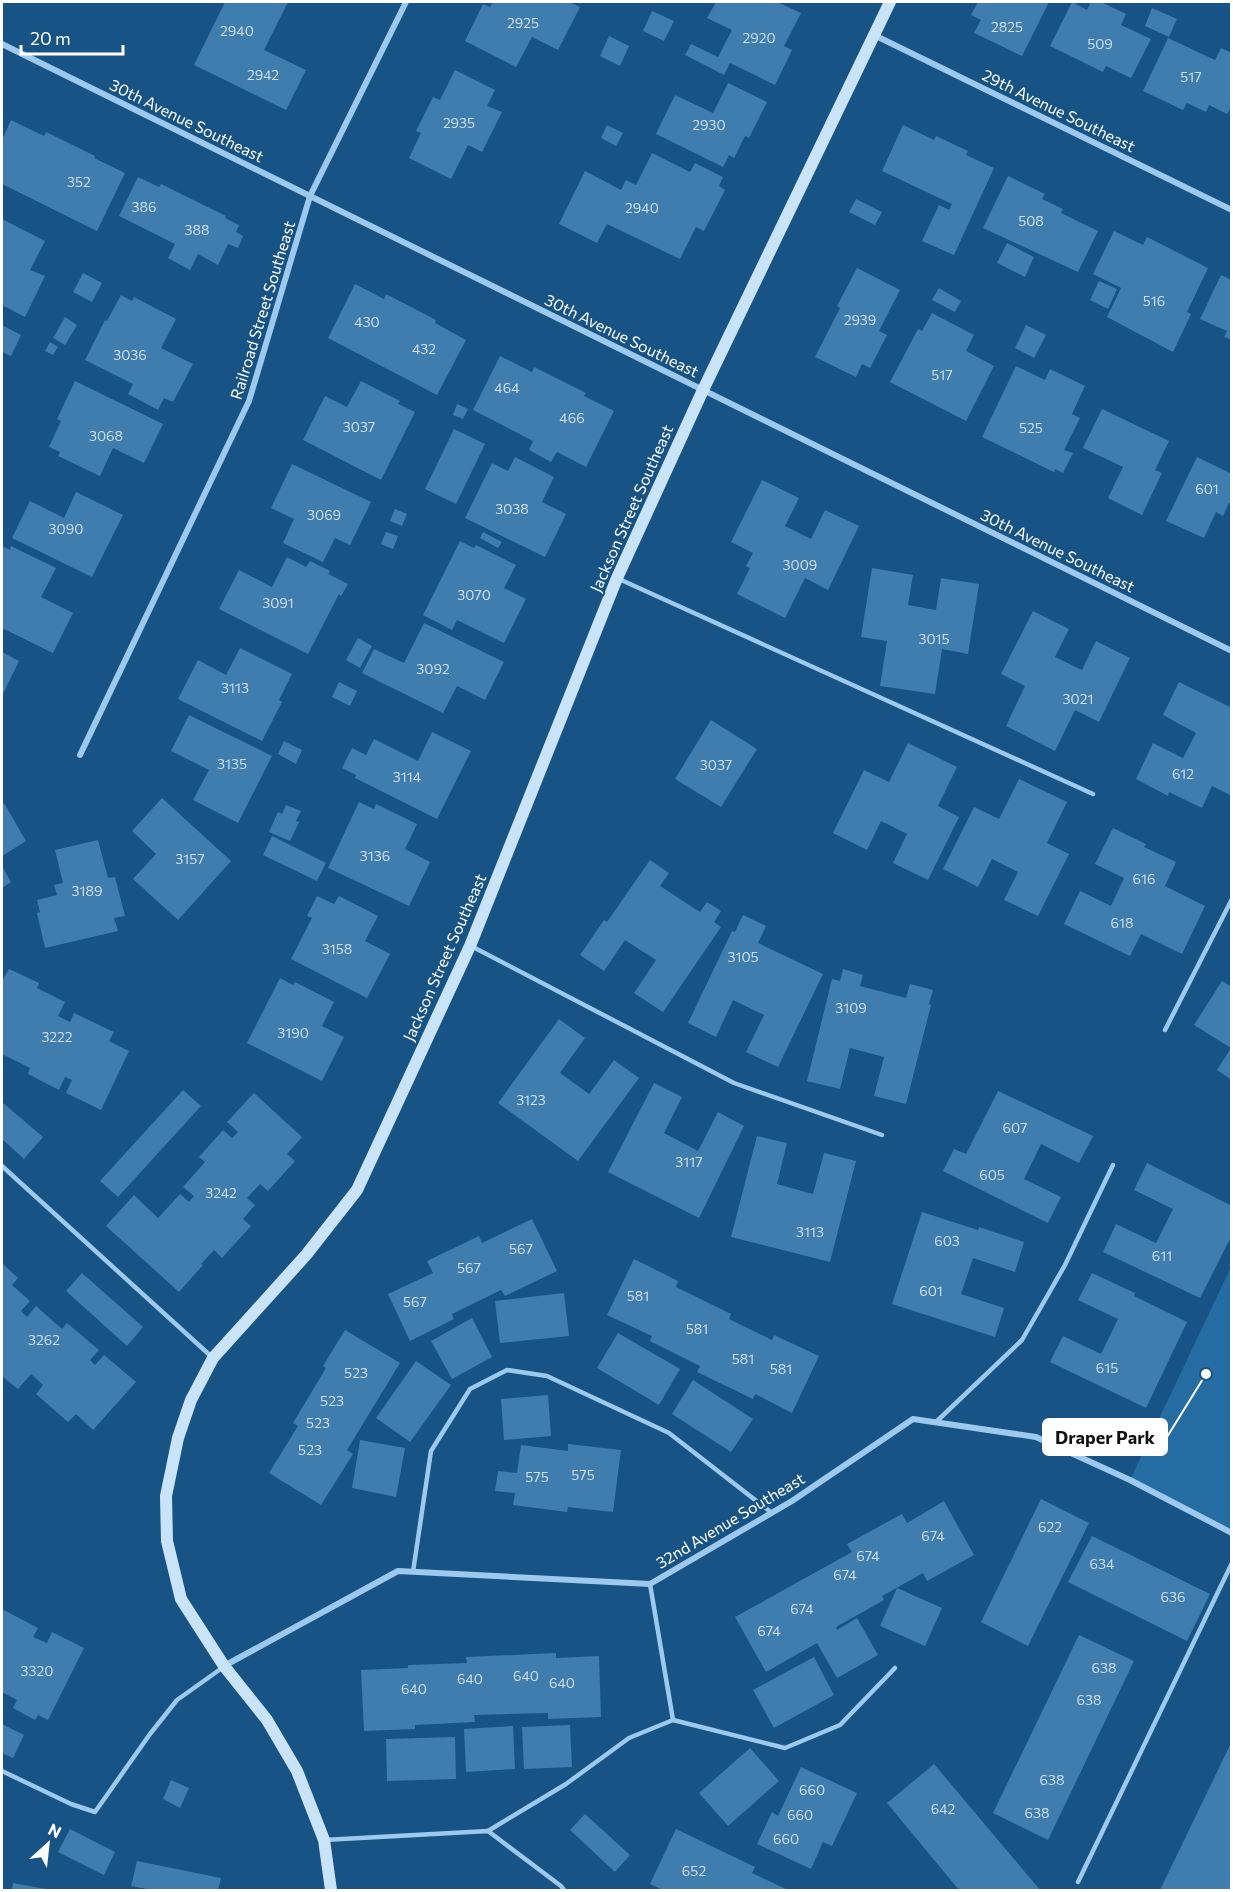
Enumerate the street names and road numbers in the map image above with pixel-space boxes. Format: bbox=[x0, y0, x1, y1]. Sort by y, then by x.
street label: 29th Avenue Southeast bbox=[979, 65, 1139, 156]
street label: 30th Avenue Southeast bbox=[107, 74, 267, 166]
street label: Railroad Street Southeast bbox=[226, 218, 298, 402]
street label: 30th Avenue Southeast bbox=[542, 289, 702, 381]
street label: Jackson Street Southeast bbox=[585, 421, 677, 595]
street label: 30th Avenue Southeast bbox=[978, 504, 1138, 596]
street label: Jackson Street Southeast bbox=[398, 870, 490, 1044]
street label: 32nd Avenue Southeast bbox=[652, 1468, 808, 1572]

